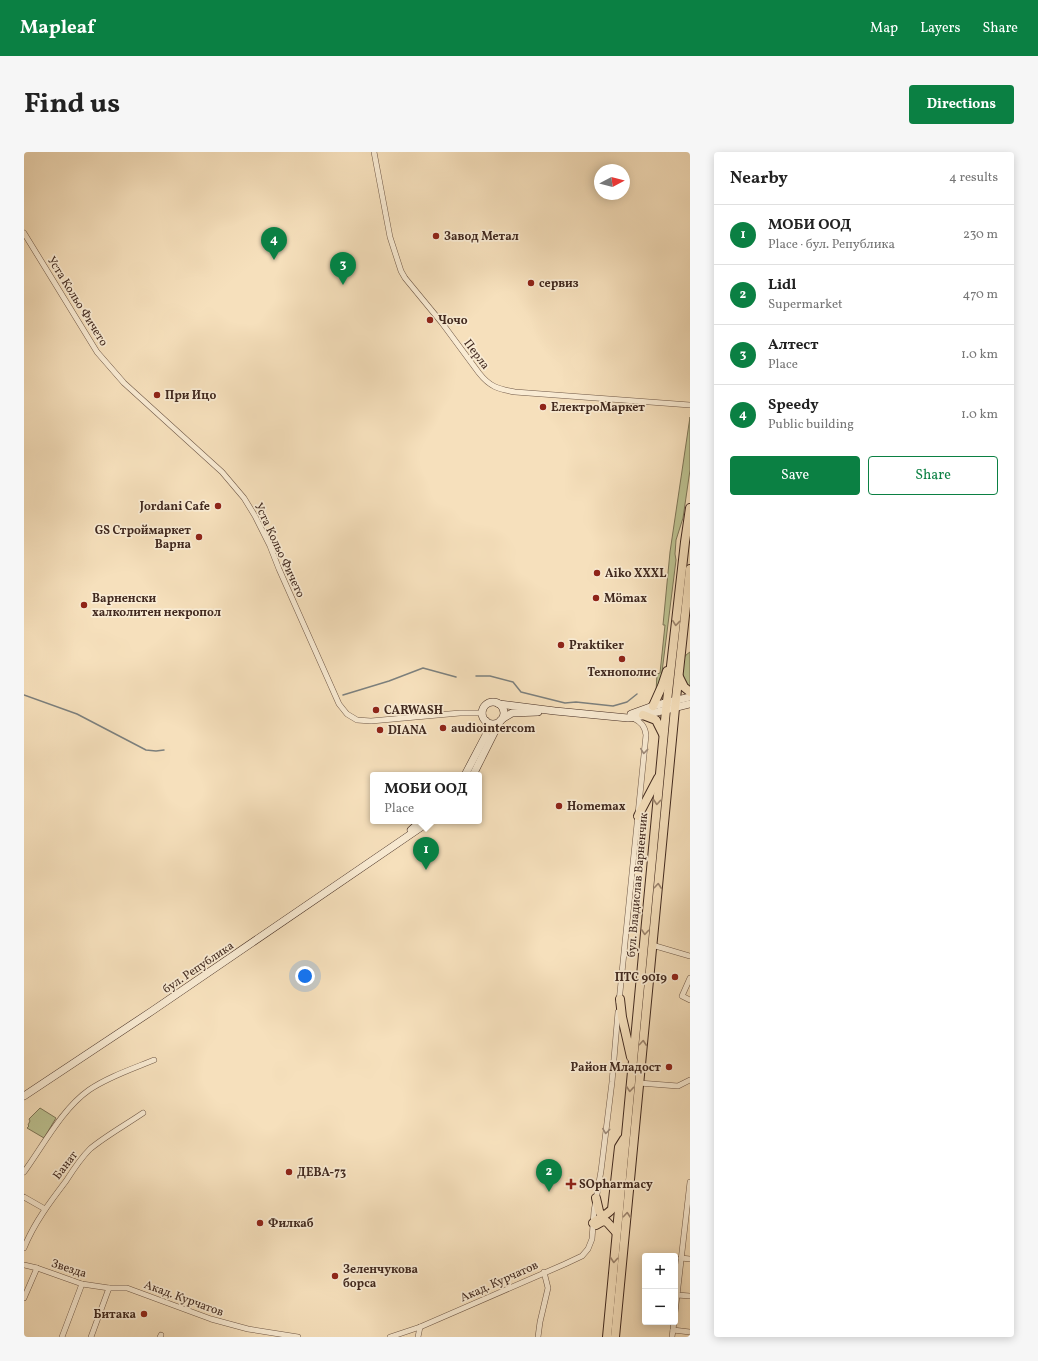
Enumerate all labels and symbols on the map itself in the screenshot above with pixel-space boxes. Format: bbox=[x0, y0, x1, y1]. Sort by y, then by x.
north arrow bbox=[594, 164, 630, 200]
pin: 4 bbox=[261, 227, 287, 260]
place label: Завод Метал bbox=[444, 229, 519, 245]
marker: Завод Метал bbox=[431, 231, 441, 241]
pin: 3 bbox=[330, 252, 356, 285]
street label: Уста Кольо Фичето bbox=[43, 254, 111, 349]
place label: сервиз bbox=[539, 276, 579, 292]
marker: сервиз bbox=[526, 278, 536, 288]
place label: Чочо bbox=[438, 313, 468, 329]
marker: Чочо bbox=[425, 315, 435, 325]
street label: Перла bbox=[460, 336, 493, 373]
place label: При Ицо bbox=[165, 388, 216, 404]
marker: При Ицо bbox=[152, 390, 162, 400]
place label: ЕлектроМаркет bbox=[551, 400, 645, 416]
marker: ЕлектроМаркет bbox=[538, 402, 548, 412]
place label: Jordani Cafe bbox=[139, 499, 210, 515]
street label: Уста Кольо Фичето bbox=[250, 500, 308, 601]
marker: Jordani Cafe bbox=[213, 501, 223, 511]
place label: GS Строймаркет Варна bbox=[95, 523, 191, 553]
marker: GS Строймаркет Варна bbox=[194, 532, 204, 542]
place label: Aiko XXXL bbox=[605, 566, 667, 582]
marker: Aiko XXXL bbox=[592, 568, 602, 578]
place label: Варненски халколитен некропол bbox=[92, 591, 221, 621]
place label: Mömax bbox=[604, 591, 647, 607]
marker: Mömax bbox=[591, 593, 601, 603]
marker: Варненски халколитен некропол bbox=[79, 600, 89, 610]
one-way arrow bbox=[672, 620, 681, 626]
place label: Praktiker bbox=[569, 638, 624, 654]
marker: Praktiker bbox=[556, 640, 566, 650]
marker: Технополис bbox=[617, 654, 627, 664]
place label: Технополис bbox=[587, 665, 657, 681]
place label: CARWASH bbox=[384, 703, 443, 719]
marker: CARWASH bbox=[371, 705, 381, 715]
place label: audiointercom bbox=[451, 721, 536, 737]
place label: DIANA bbox=[388, 723, 427, 739]
marker: audiointercom bbox=[438, 723, 448, 733]
marker: DIANA bbox=[375, 725, 385, 735]
one-way arrow bbox=[640, 748, 649, 754]
place label: Homemax bbox=[567, 799, 626, 815]
one-way arrow bbox=[653, 799, 662, 805]
marker: Homemax bbox=[554, 801, 564, 811]
street label: бул. Владислав Варненчик bbox=[624, 812, 652, 958]
pin: 1 bbox=[413, 837, 439, 870]
one-way arrow bbox=[653, 883, 662, 889]
one-way arrow bbox=[641, 929, 650, 935]
street label: бул. Република bbox=[160, 938, 237, 998]
your location bbox=[295, 966, 315, 986]
place label: ПТС 9019 bbox=[615, 970, 667, 986]
marker: ПТС 9019 bbox=[670, 972, 680, 982]
one-way arrow bbox=[638, 1040, 647, 1046]
place label: Район Младост bbox=[570, 1060, 661, 1076]
marker: Район Младост bbox=[664, 1062, 674, 1072]
one-way arrow bbox=[626, 1086, 635, 1092]
one-way arrow bbox=[602, 1128, 611, 1134]
street label: Банат bbox=[50, 1148, 82, 1183]
pin: 2 bbox=[536, 1159, 562, 1192]
place label: ДЕВА-73 bbox=[297, 1165, 346, 1181]
marker: ДЕВА-73 bbox=[284, 1167, 294, 1177]
place label: SOpharmacy bbox=[579, 1177, 653, 1193]
marker: SOpharmacy bbox=[566, 1179, 576, 1189]
one-way arrow bbox=[622, 1212, 631, 1218]
place label: Филкаб bbox=[268, 1216, 314, 1232]
marker: Филкаб bbox=[255, 1218, 265, 1228]
street label: Звезда bbox=[49, 1256, 89, 1282]
one-way arrow bbox=[609, 1257, 618, 1263]
street label: Акад. Курчатов bbox=[458, 1258, 541, 1306]
place label: Зеленчукова борса bbox=[343, 1262, 419, 1292]
marker: Зеленчукова борса bbox=[330, 1271, 340, 1281]
street label: Акад. Курчатов bbox=[142, 1277, 226, 1321]
place label: Битака bbox=[94, 1307, 136, 1323]
marker: Битака bbox=[139, 1309, 149, 1319]

